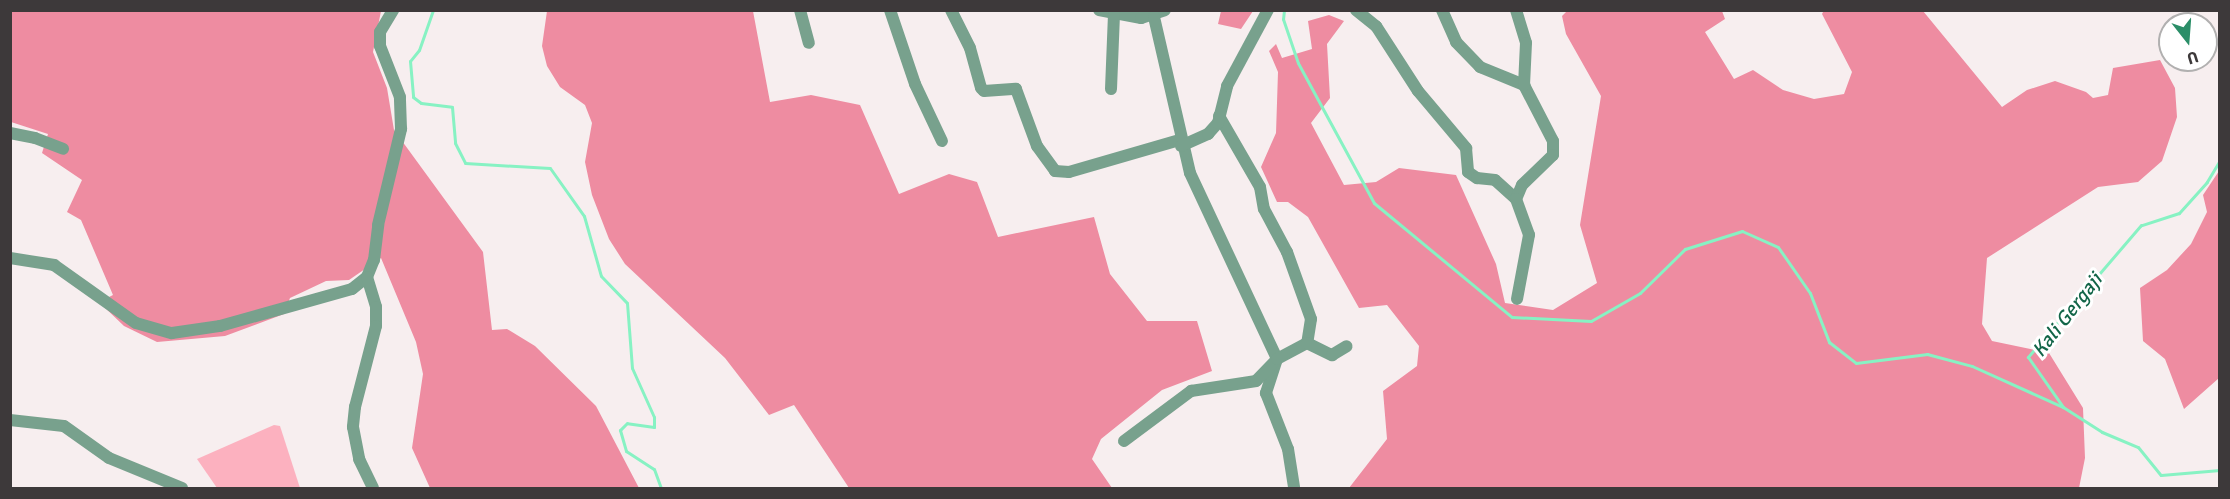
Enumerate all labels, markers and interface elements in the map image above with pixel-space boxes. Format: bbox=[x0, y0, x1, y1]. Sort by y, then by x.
north arrow bbox=[2158, 12, 2218, 72]
text: U bbox=[2185, 46, 2201, 68]
water label: Kali Gergaji bbox=[2027, 268, 2107, 362]

